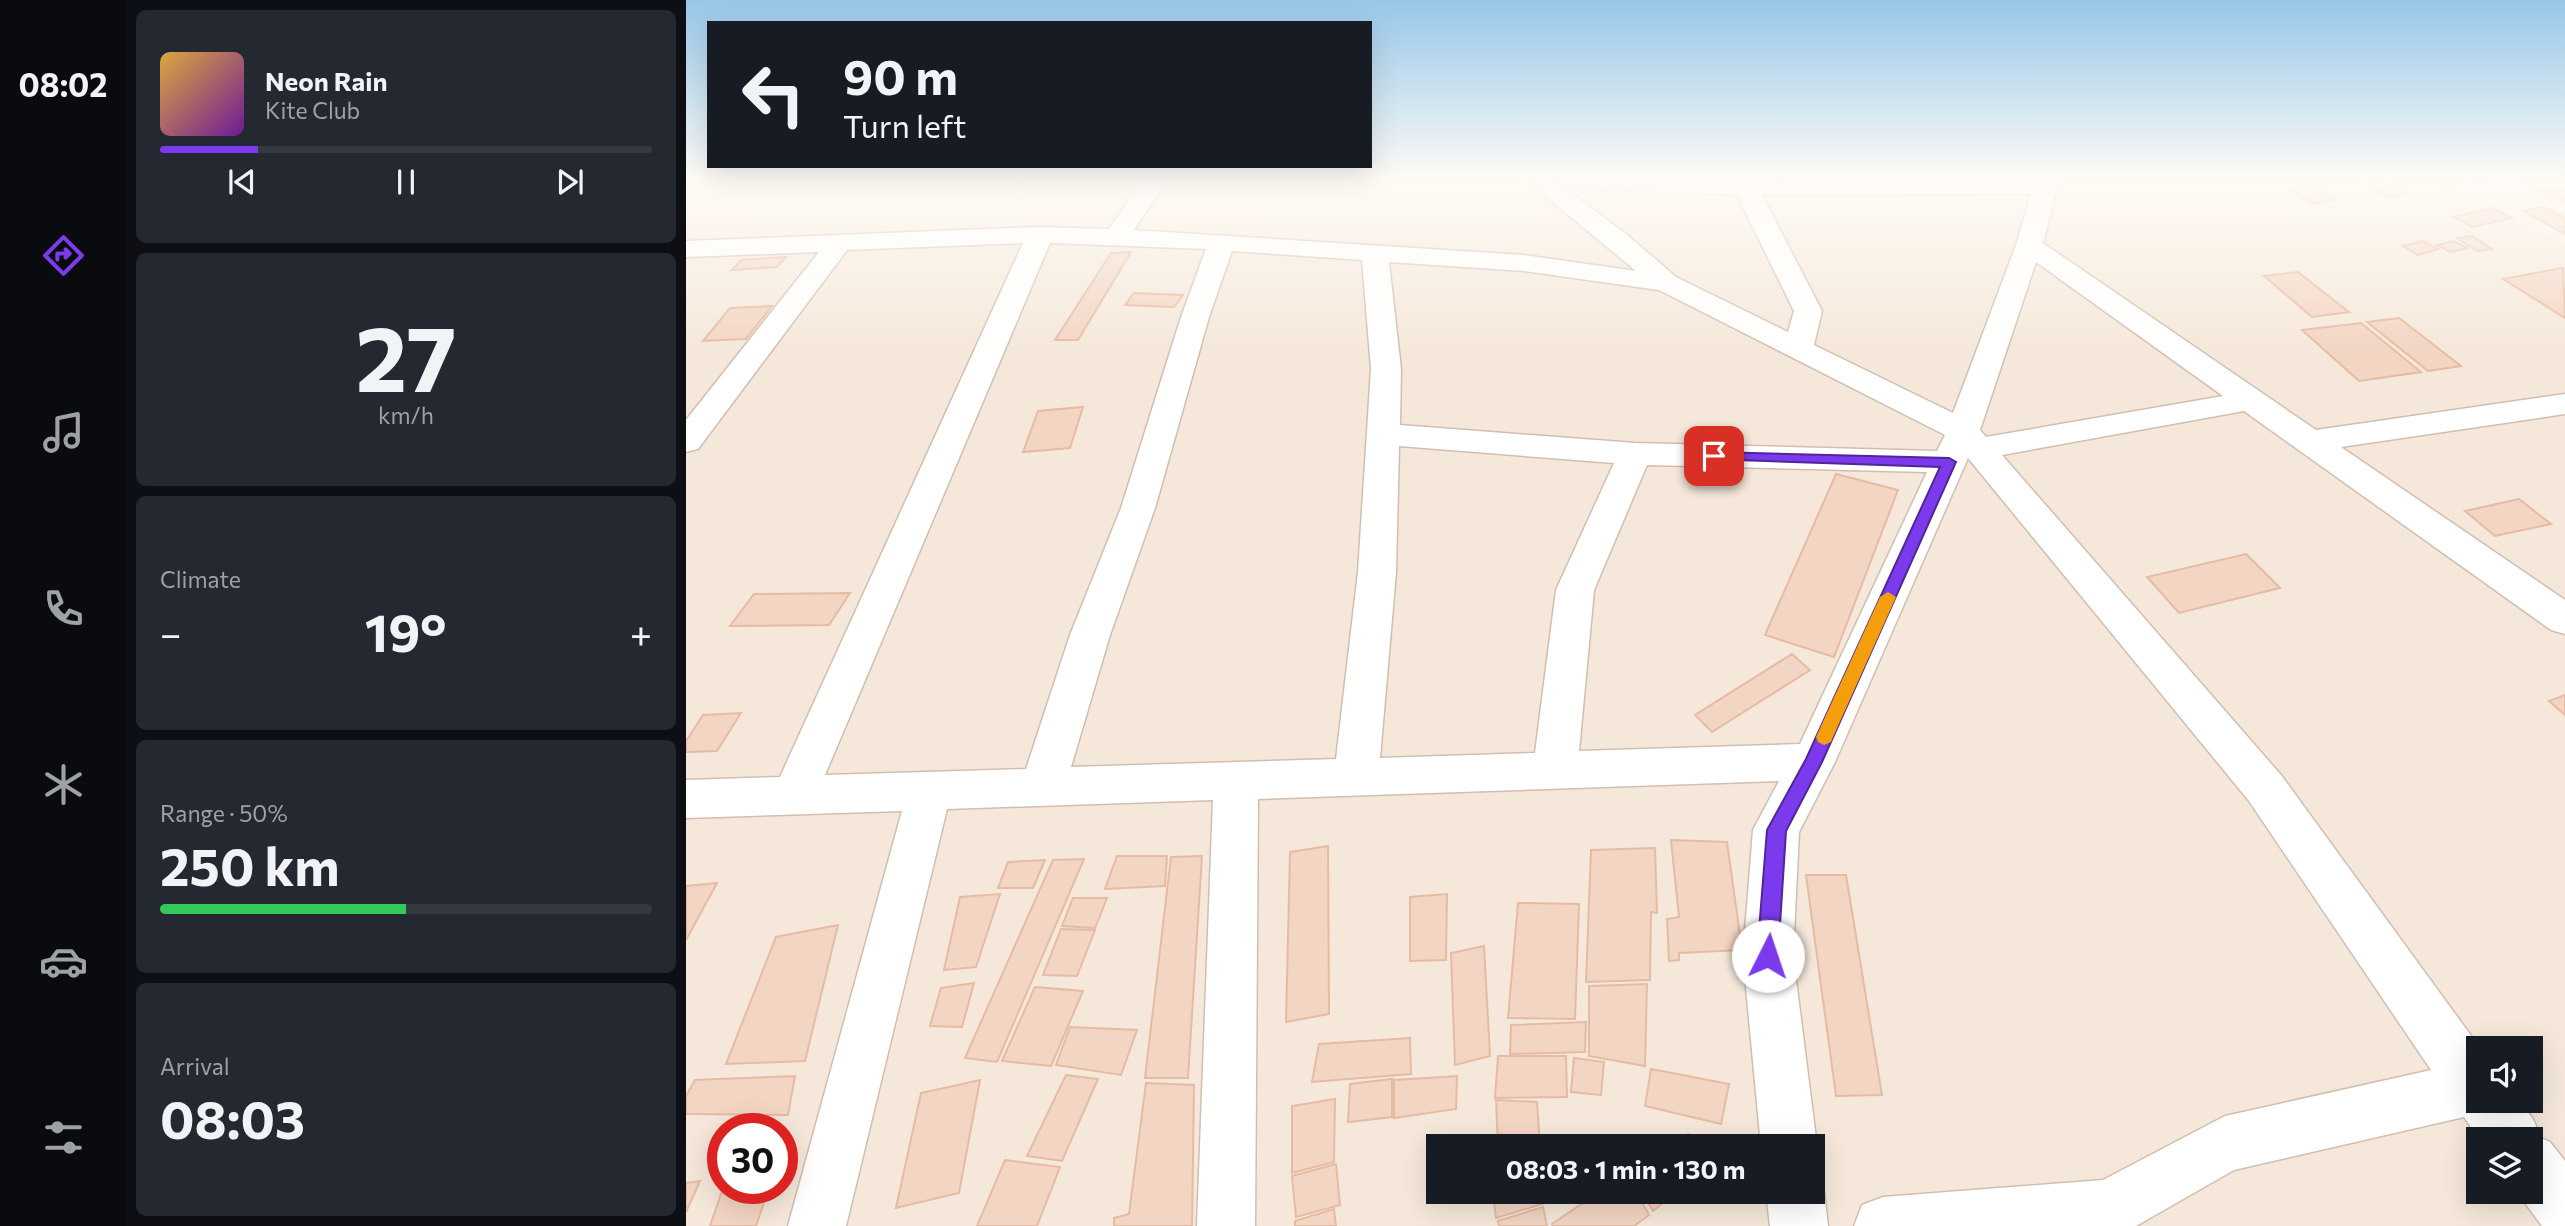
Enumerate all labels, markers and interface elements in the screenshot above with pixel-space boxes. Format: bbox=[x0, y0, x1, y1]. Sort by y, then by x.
text: 90 m bbox=[843, 45, 958, 105]
icon: left bbox=[728, 49, 819, 140]
text: 08:02 bbox=[19, 64, 107, 104]
text: Neon Rain bbox=[265, 65, 388, 96]
text: Kite Club bbox=[265, 96, 360, 124]
text: Turn left bbox=[843, 105, 967, 145]
icon: previous bbox=[223, 163, 261, 201]
icon: pause bbox=[387, 163, 425, 201]
icon: next bbox=[551, 163, 589, 201]
icon: directions bbox=[39, 231, 88, 280]
text: 27 bbox=[355, 299, 457, 411]
text: km/h bbox=[378, 401, 434, 429]
icon: music bbox=[39, 408, 88, 457]
pin bbox=[1684, 426, 1744, 486]
icon: arrive bbox=[1695, 437, 1733, 475]
text: Climate bbox=[160, 565, 241, 593]
icon: phone bbox=[39, 584, 88, 633]
text: 19° bbox=[365, 599, 446, 663]
text: − bbox=[160, 609, 182, 656]
text: + bbox=[630, 609, 652, 656]
icon: climate bbox=[39, 760, 88, 809]
text: Range · 50% bbox=[160, 799, 288, 827]
text: 250 km bbox=[160, 833, 340, 897]
position arrow bbox=[1731, 919, 1805, 993]
icon: car bbox=[39, 937, 88, 986]
map controls bbox=[2466, 1036, 2543, 1204]
button: sound bbox=[2466, 1036, 2543, 1113]
text: Arrival bbox=[160, 1052, 230, 1080]
text: 08:03 bbox=[160, 1086, 305, 1150]
icon: filters bbox=[39, 1113, 88, 1162]
speed limit sign: 30 bbox=[707, 1113, 798, 1204]
button: layers bbox=[2466, 1127, 2543, 1204]
text: 08:03 · 1 min · 130 m bbox=[1506, 1153, 1745, 1184]

